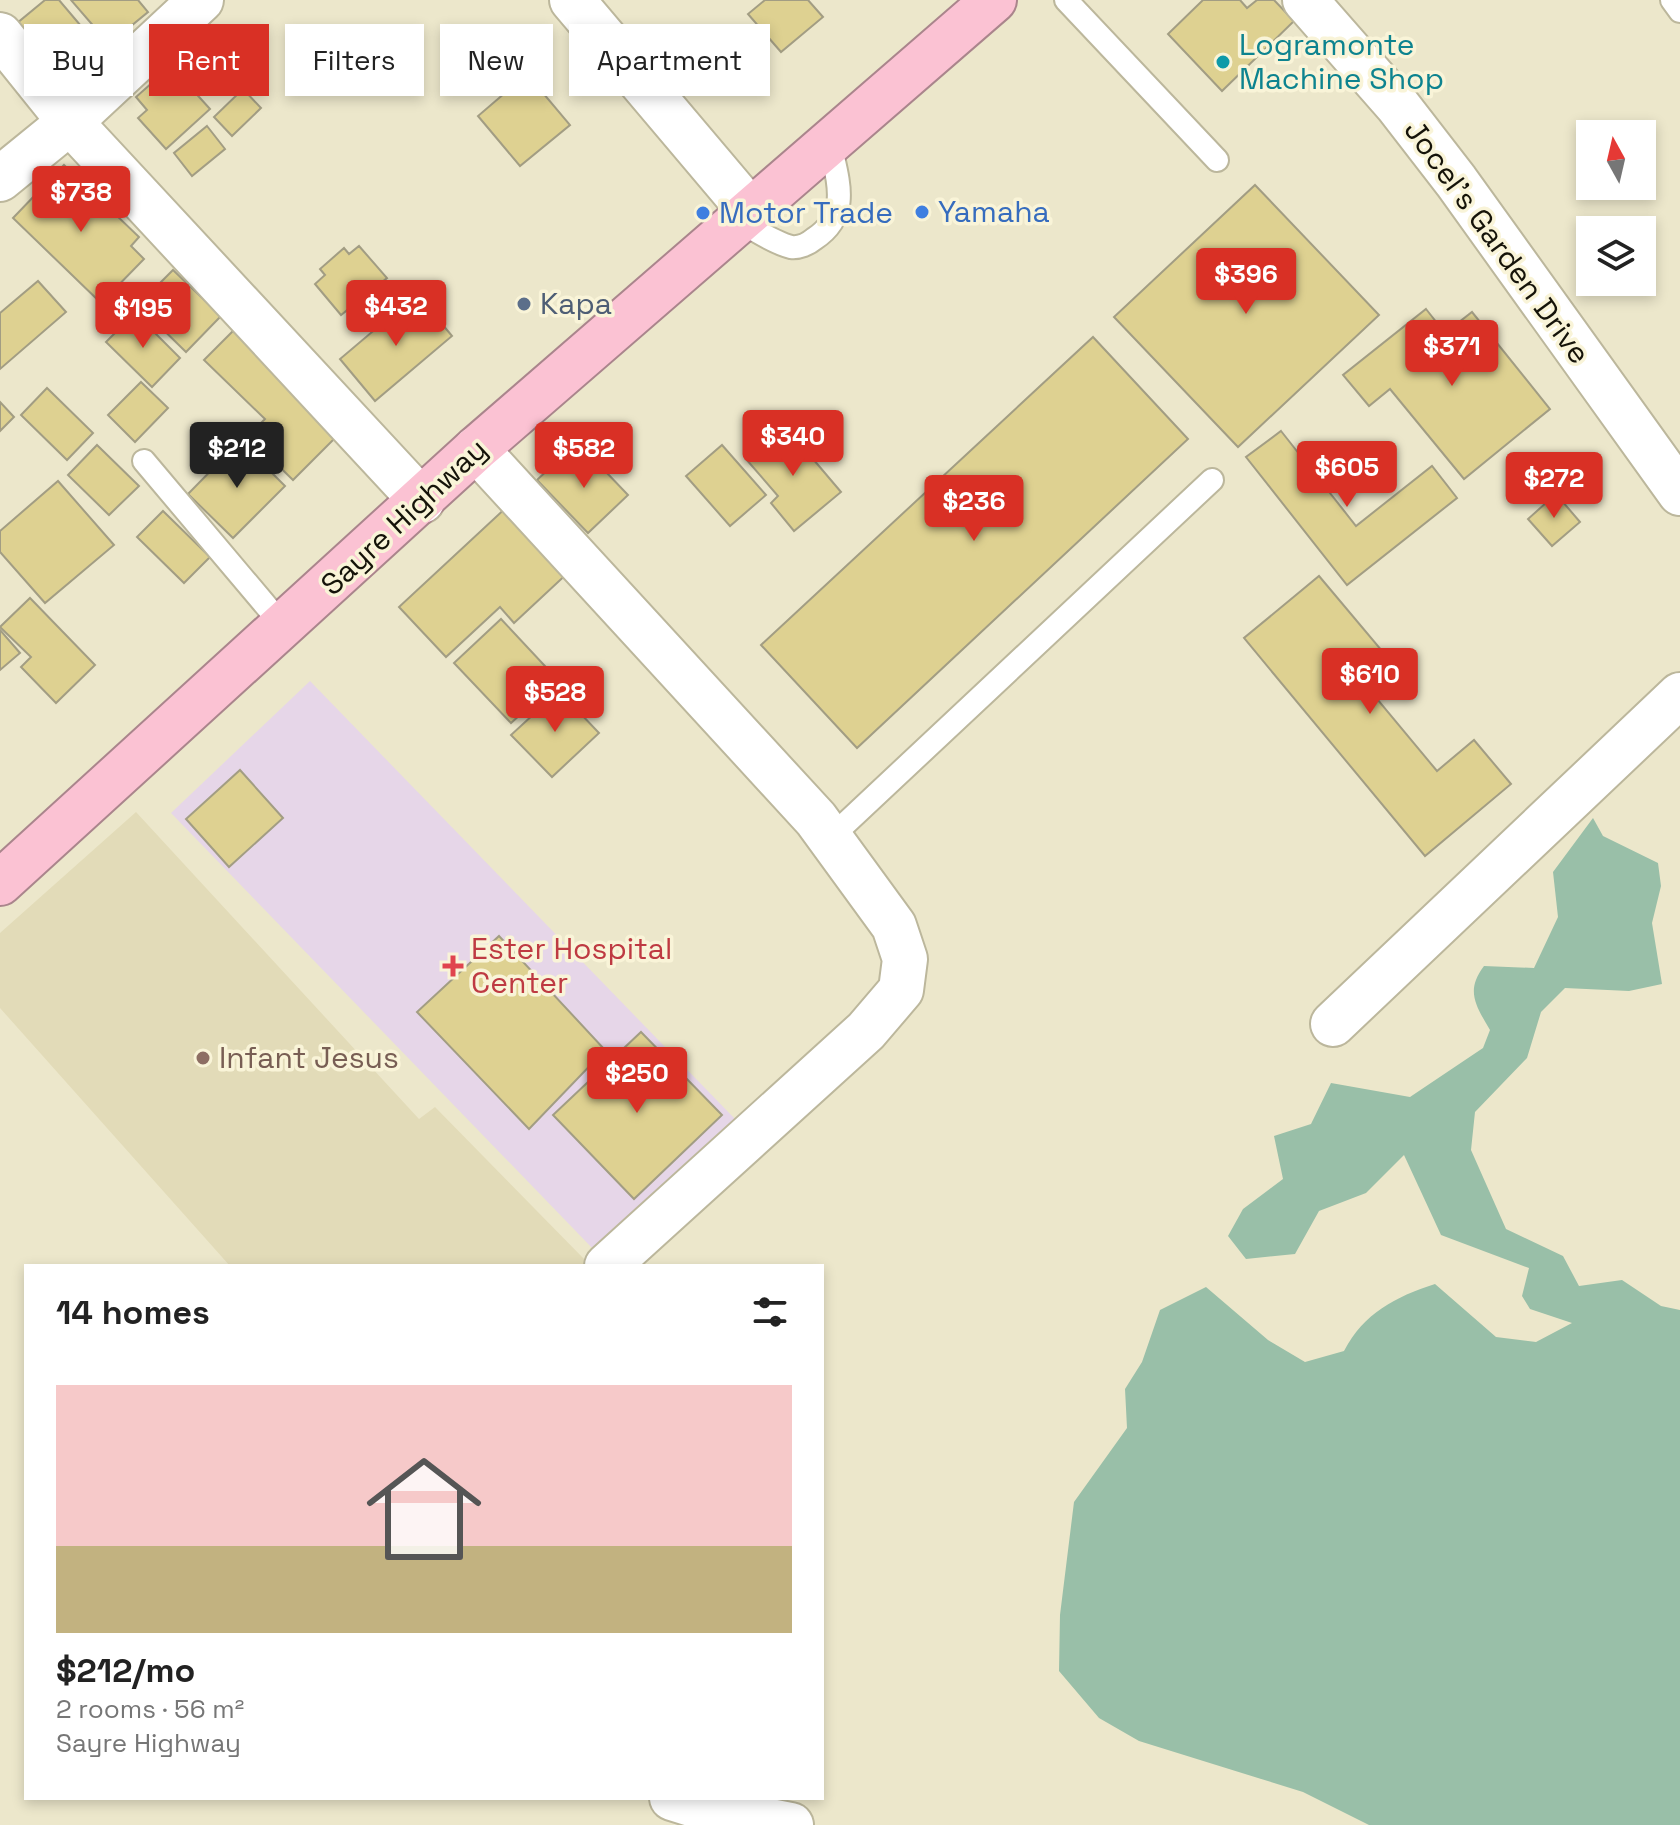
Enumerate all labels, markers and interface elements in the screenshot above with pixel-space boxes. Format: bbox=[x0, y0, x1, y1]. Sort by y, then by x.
chip: Buy bbox=[24, 24, 133, 96]
chip: Rent bbox=[149, 24, 269, 96]
chip: Filters bbox=[285, 24, 424, 96]
chip: New bbox=[440, 24, 553, 96]
chip: Apartment bbox=[569, 24, 770, 96]
place label: Logramonte Machine Shop bbox=[1239, 25, 1444, 98]
marker: Logramonte Machine Shop bbox=[1214, 53, 1232, 71]
street label: Jocel's Garden Drive bbox=[1396, 112, 1599, 371]
north arrow bbox=[1576, 120, 1656, 200]
map controls bbox=[1576, 120, 1656, 296]
pin: $738 bbox=[34, 166, 128, 234]
text: $738 bbox=[50, 175, 112, 209]
place label: Yamaha bbox=[938, 192, 1050, 231]
place label: Motor Trade bbox=[719, 193, 893, 232]
marker: Yamaha bbox=[913, 203, 931, 221]
marker: Motor Trade bbox=[694, 204, 712, 222]
button: layers bbox=[1576, 216, 1656, 296]
pin: $396 bbox=[1199, 248, 1293, 316]
text: $396 bbox=[1214, 257, 1278, 291]
pin: $432 bbox=[349, 280, 443, 348]
pin: $195 bbox=[96, 282, 190, 350]
place label: Kapa bbox=[540, 284, 612, 323]
text: $432 bbox=[364, 289, 428, 323]
text: $195 bbox=[113, 291, 173, 325]
marker: Kapa bbox=[515, 295, 533, 313]
pin: $371 bbox=[1405, 320, 1499, 388]
text: $371 bbox=[1423, 329, 1481, 363]
pin: $340 bbox=[746, 410, 840, 478]
text: $340 bbox=[761, 419, 825, 453]
pin: $212 bbox=[190, 422, 284, 490]
pin: $582 bbox=[537, 422, 631, 490]
street label: Sayre Highway bbox=[312, 430, 495, 604]
text: $212 bbox=[208, 431, 266, 465]
text: $582 bbox=[553, 431, 615, 465]
pin: $605 bbox=[1300, 441, 1394, 509]
text: $605 bbox=[1315, 450, 1379, 484]
pin: $272 bbox=[1507, 452, 1601, 520]
text: $272 bbox=[1524, 461, 1584, 495]
pin: $236 bbox=[927, 475, 1021, 543]
text: $236 bbox=[942, 484, 1006, 518]
pin: $610 bbox=[1323, 648, 1417, 716]
text: $610 bbox=[1340, 657, 1400, 691]
pin: $528 bbox=[508, 666, 602, 734]
text: $528 bbox=[524, 675, 586, 709]
place label: Ester Hospital Center bbox=[471, 929, 672, 1002]
marker: Ester Hospital Center bbox=[442, 955, 464, 977]
place label: Infant Jesus bbox=[219, 1038, 399, 1077]
pin: $250 bbox=[590, 1047, 684, 1115]
marker: Infant Jesus bbox=[194, 1049, 212, 1067]
text: $250 bbox=[605, 1056, 669, 1090]
icon: filters bbox=[748, 1290, 792, 1334]
text: 14 homes bbox=[56, 1291, 210, 1334]
icon: home bbox=[352, 1437, 496, 1581]
text: $212/mo bbox=[56, 1649, 195, 1692]
text: 2 rooms · 56 m² bbox=[56, 1692, 244, 1726]
text: Sayre Highway bbox=[56, 1726, 241, 1760]

